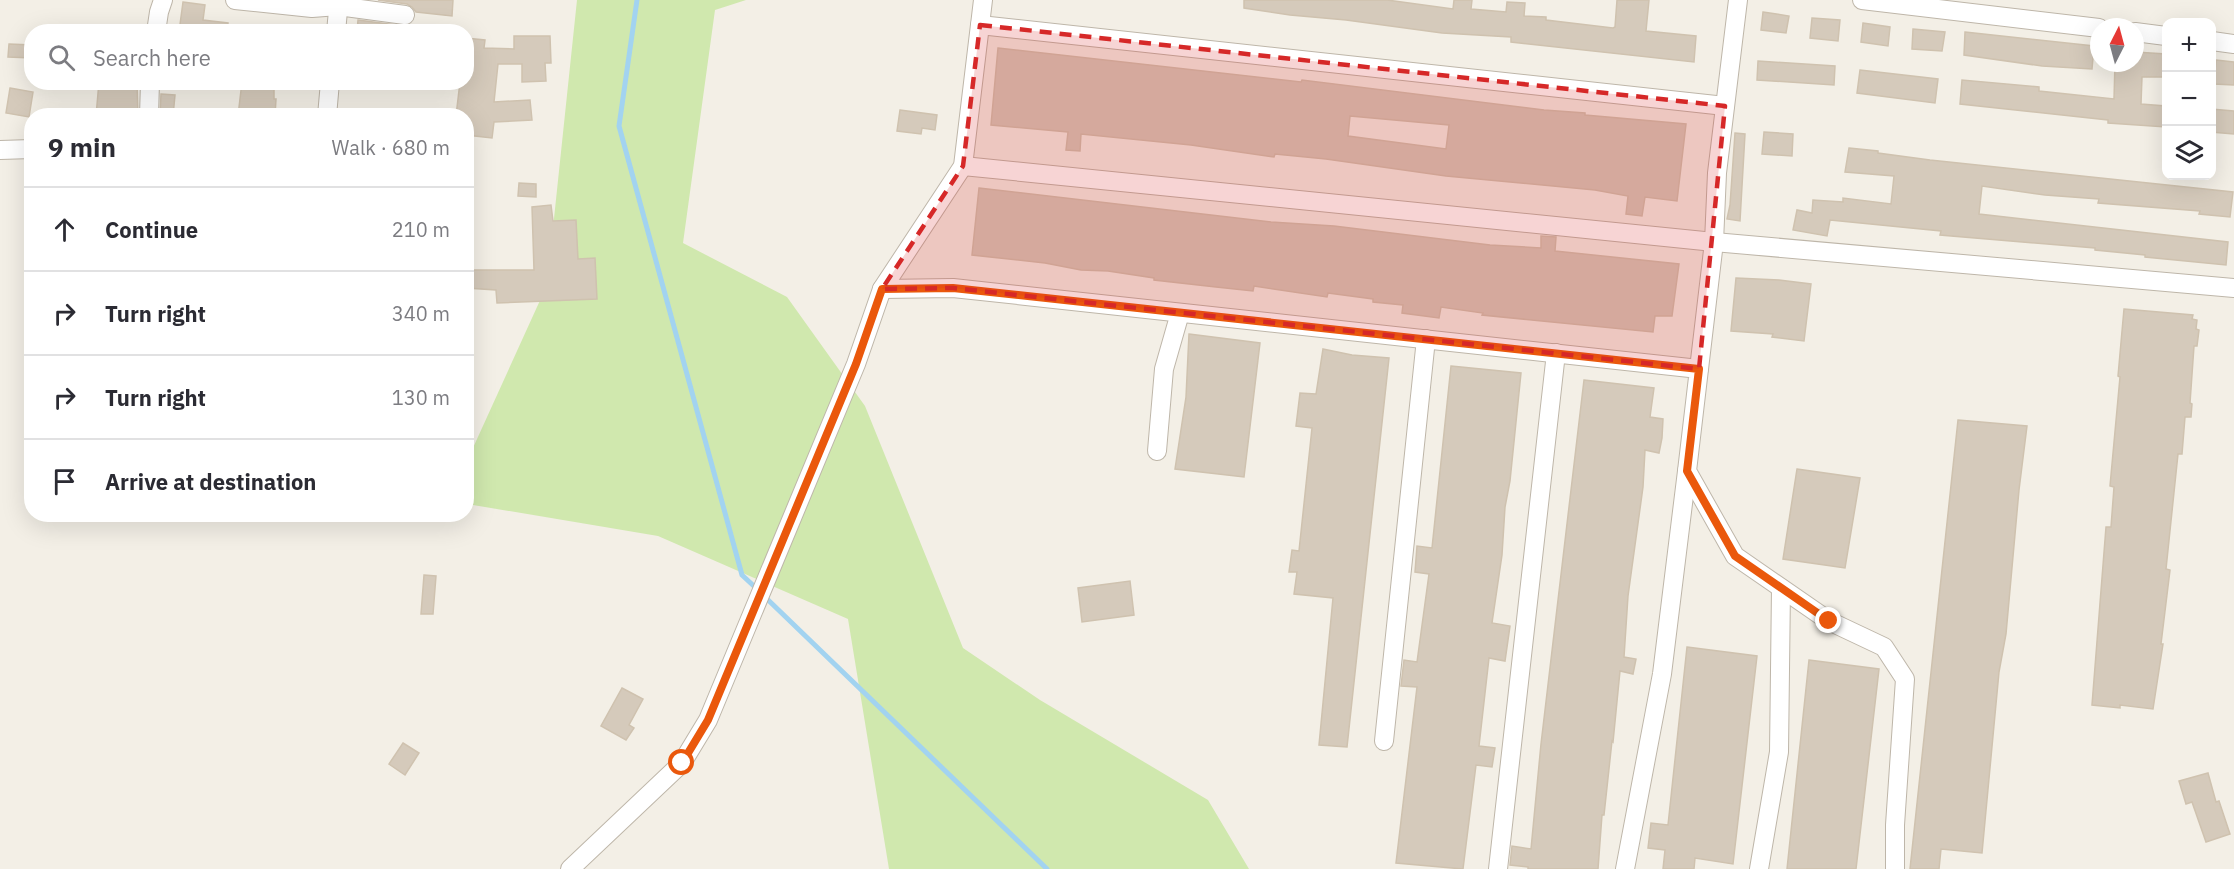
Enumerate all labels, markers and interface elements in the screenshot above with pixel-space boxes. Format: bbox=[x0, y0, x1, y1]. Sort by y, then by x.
north arrow bbox=[2090, 18, 2144, 72]
map controls bbox=[2162, 18, 2216, 180]
button: + bbox=[2162, 18, 2216, 72]
search box bbox=[24, 24, 474, 90]
icon: search bbox=[45, 41, 78, 74]
text: Search here bbox=[93, 43, 211, 72]
button: − bbox=[2162, 72, 2216, 126]
button: layers bbox=[2162, 126, 2216, 180]
text: 9 min bbox=[48, 130, 116, 164]
text: Walk · 680 m bbox=[332, 134, 450, 161]
icon: ahead bbox=[48, 213, 81, 246]
text: Continue bbox=[105, 215, 198, 244]
text: 210 m bbox=[392, 216, 450, 243]
icon: right bbox=[48, 297, 81, 330]
text: Turn right bbox=[105, 299, 206, 328]
text: 340 m bbox=[392, 300, 450, 327]
icon: right bbox=[48, 381, 81, 414]
text: Turn right bbox=[105, 383, 206, 412]
text: 130 m bbox=[392, 384, 450, 411]
icon: arrive bbox=[48, 465, 81, 498]
text: Arrive at destination bbox=[105, 467, 316, 496]
route end bbox=[1815, 607, 1841, 633]
route start bbox=[668, 749, 694, 775]

